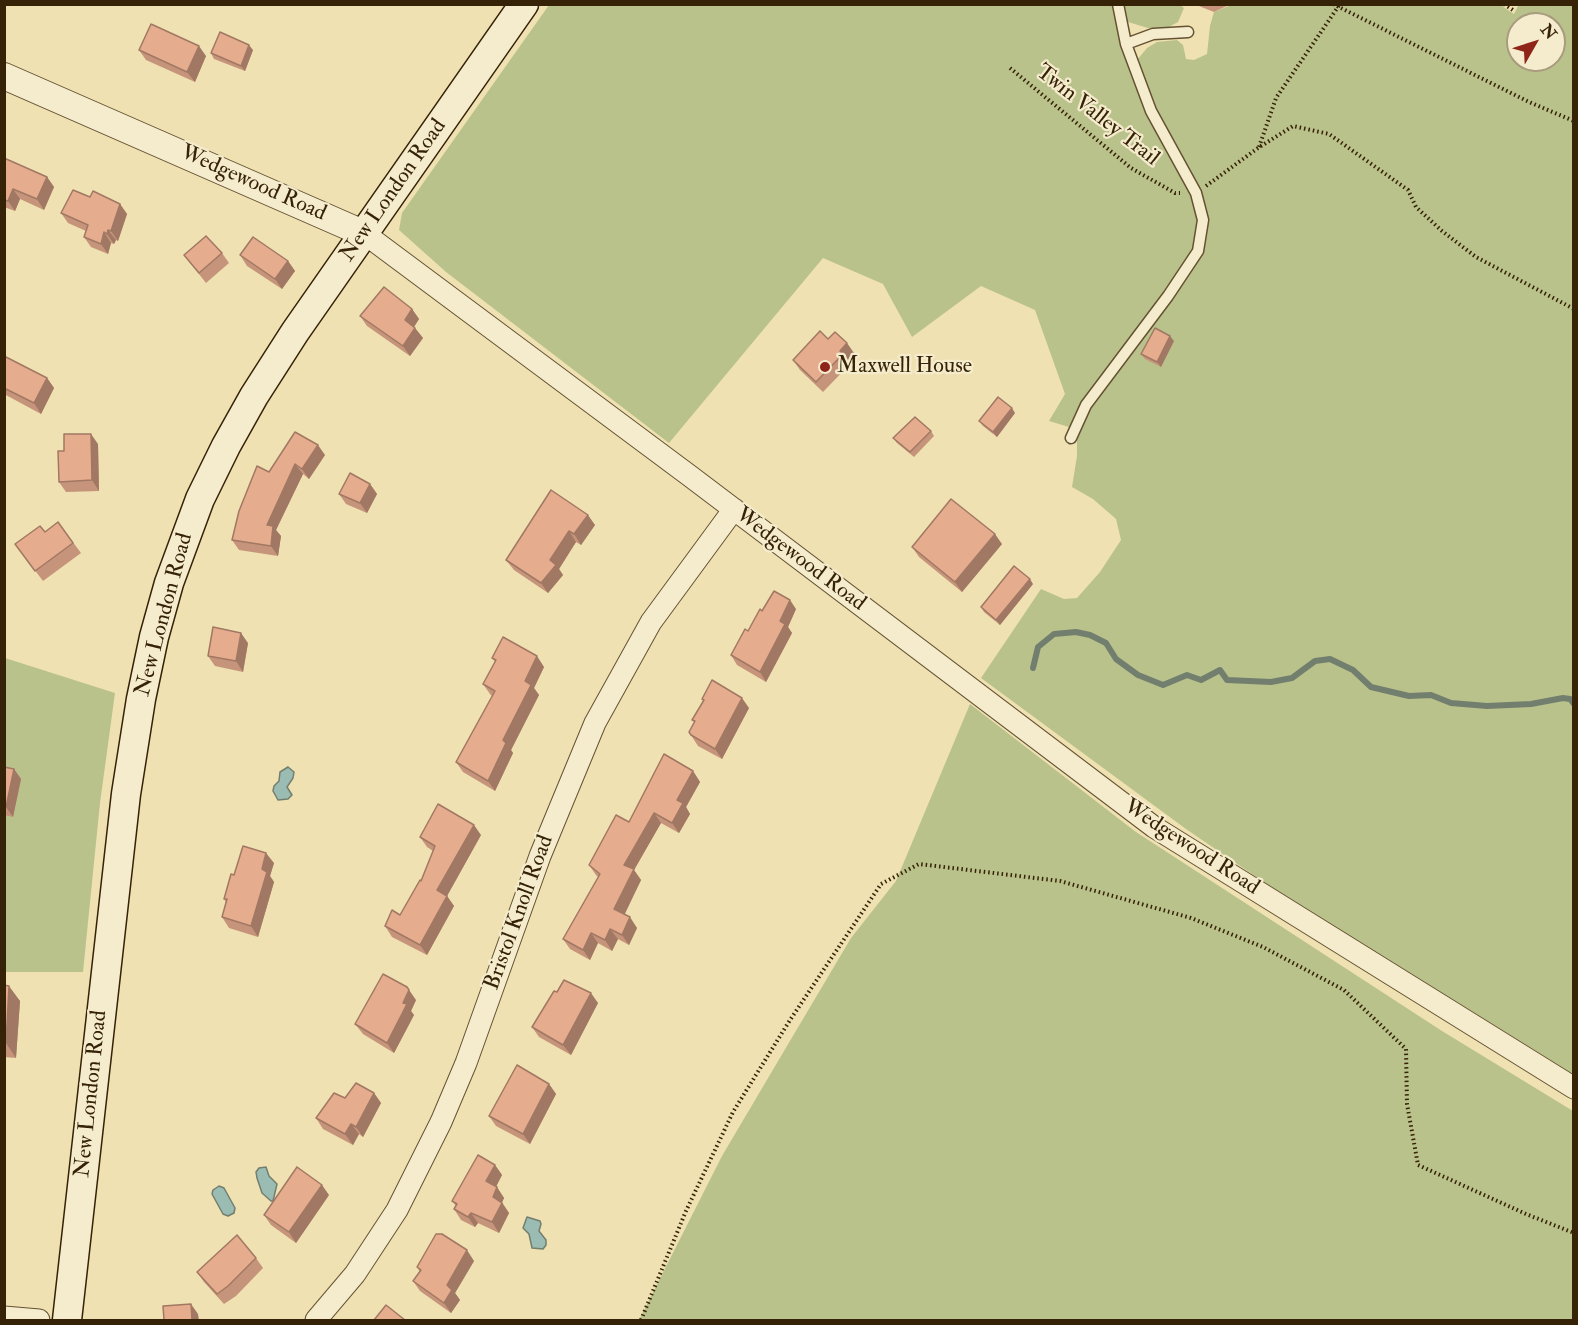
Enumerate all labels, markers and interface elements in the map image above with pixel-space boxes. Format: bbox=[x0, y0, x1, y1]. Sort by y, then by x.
north arrow bbox=[1506, 12, 1566, 72]
text: N bbox=[1536, 20, 1561, 44]
street label: Twin Valley Trail bbox=[1030, 60, 1164, 172]
street label: New London Road bbox=[335, 115, 453, 267]
street label: Wedgewood Road bbox=[176, 140, 330, 228]
place label: Maxwell House bbox=[837, 354, 972, 380]
marker: Maxwell House bbox=[818, 360, 832, 374]
street label: Wedgewood Road bbox=[730, 502, 870, 618]
street label: New London Road bbox=[131, 530, 199, 700]
street label: Wedgewood Road bbox=[1118, 794, 1264, 902]
street label: Bristol Knoll Road bbox=[480, 832, 560, 994]
street label: New London Road bbox=[70, 1009, 114, 1179]

